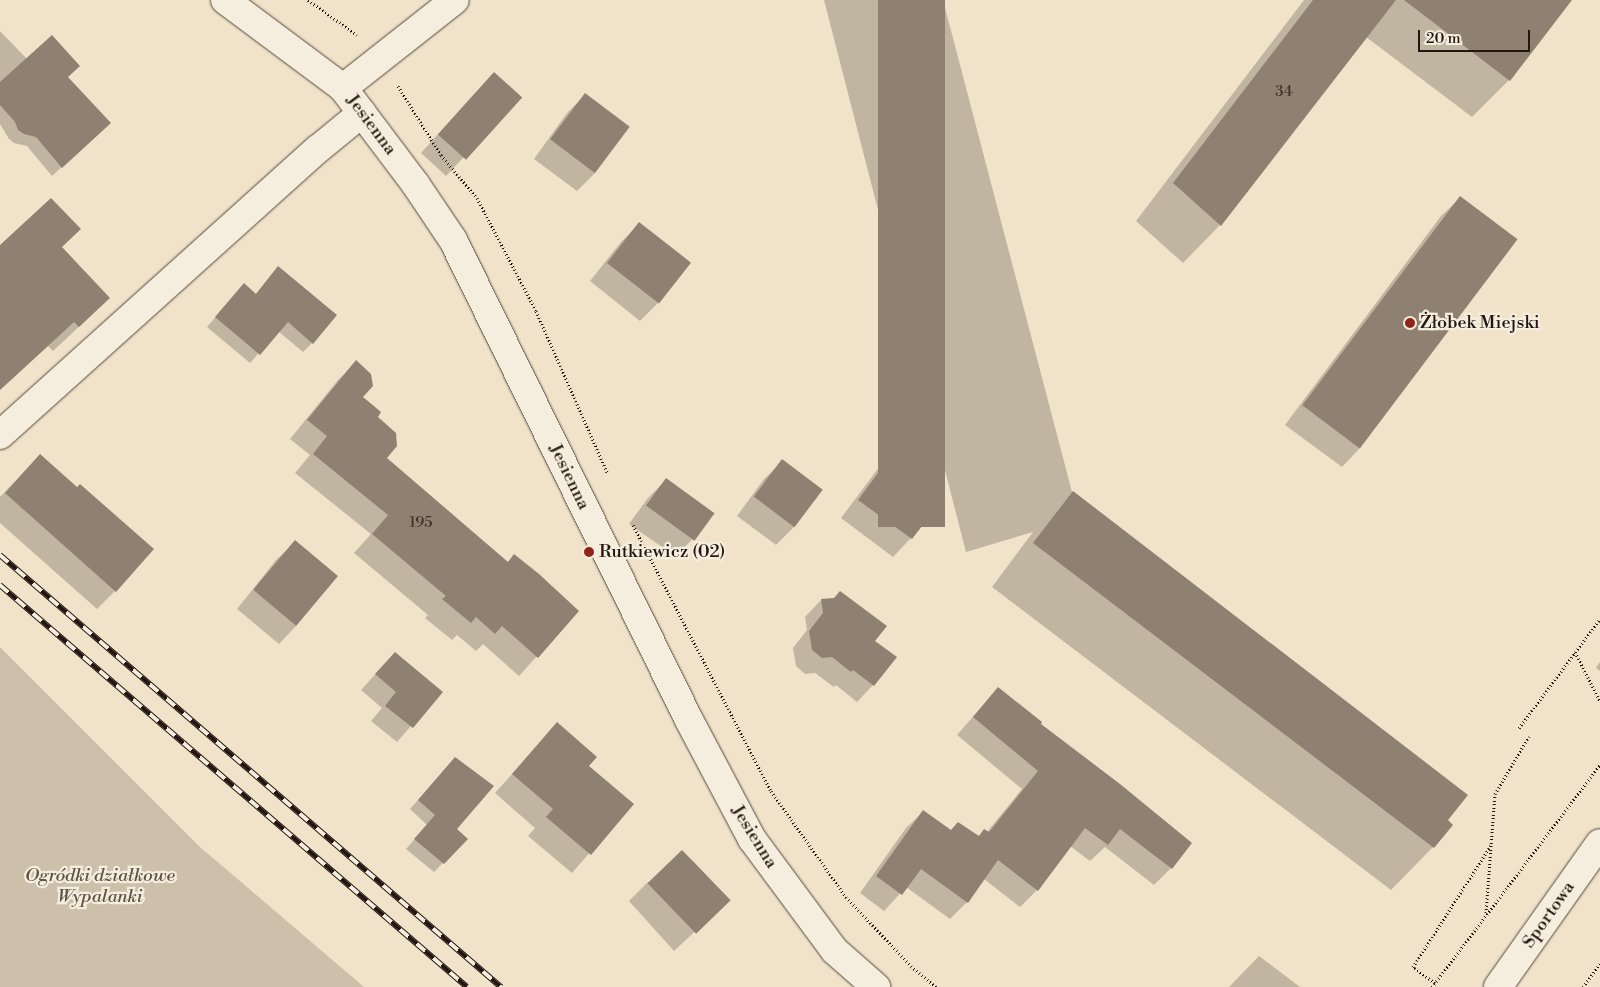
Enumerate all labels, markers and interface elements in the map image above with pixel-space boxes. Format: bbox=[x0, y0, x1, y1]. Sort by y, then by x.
scale bar bbox=[1420, 20, 1532, 52]
text: 20 m bbox=[1426, 29, 1461, 48]
house number: 34 bbox=[1275, 83, 1293, 101]
street label: Jesienna bbox=[341, 90, 401, 160]
place label: Żłobek Miejski bbox=[1420, 312, 1540, 334]
marker: Żłobek Miejski bbox=[1404, 317, 1416, 329]
street label: Jesienna bbox=[544, 441, 594, 513]
house number: 195 bbox=[409, 514, 433, 532]
place label: Rutkiewicz (02) bbox=[599, 541, 725, 563]
marker: Rutkiewicz (02) bbox=[583, 546, 595, 558]
street label: Jesienna bbox=[726, 801, 782, 873]
park label: Ogródki działkowe Wypalanki bbox=[25, 866, 175, 909]
street label: Sportowa bbox=[1518, 877, 1580, 953]

